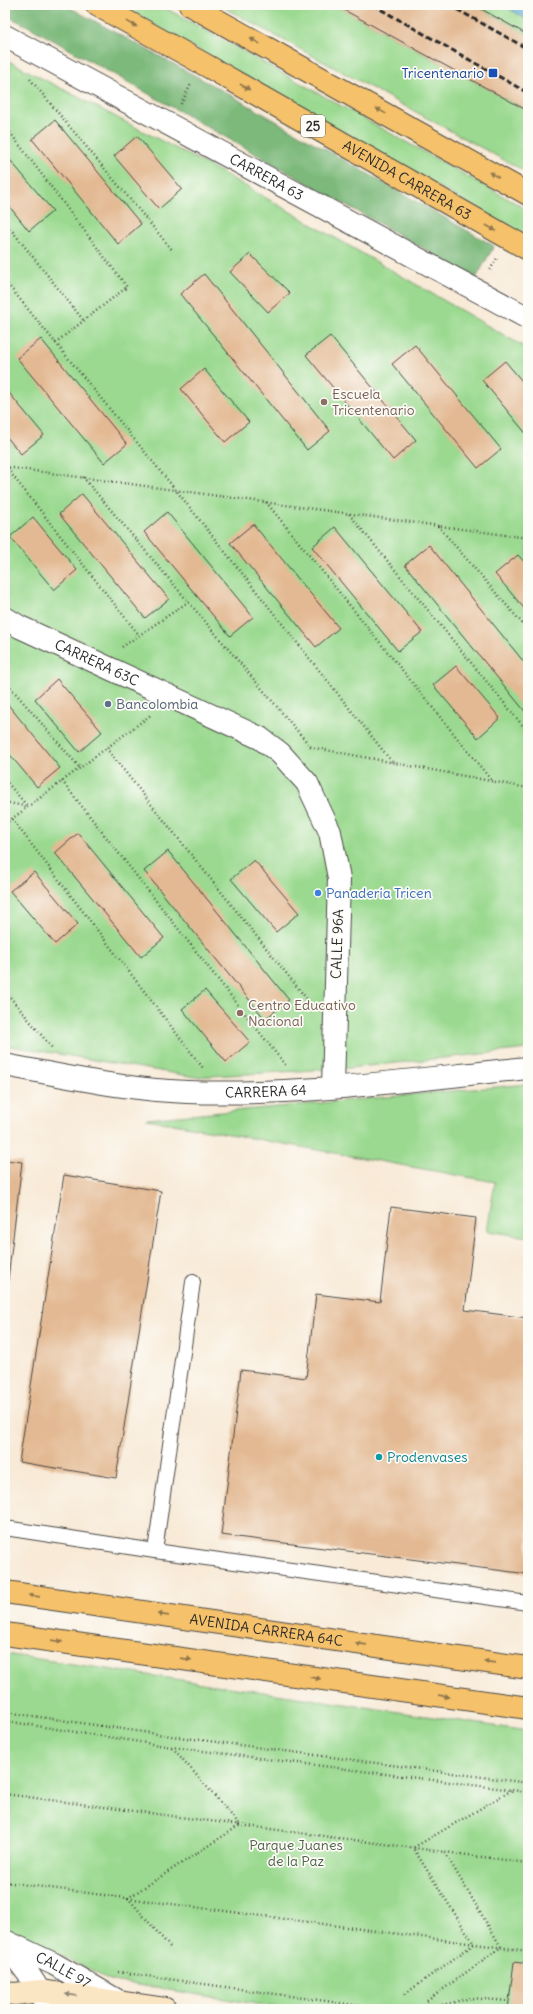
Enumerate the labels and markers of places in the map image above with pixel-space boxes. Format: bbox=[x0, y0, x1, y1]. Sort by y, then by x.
place label: Tricentenario bbox=[401, 64, 484, 82]
marker: Tricentenario bbox=[487, 67, 499, 79]
place label: Escuela Tricentenario bbox=[332, 385, 415, 419]
marker: Escuela Tricentenario bbox=[319, 397, 329, 407]
place label: Bancolombia bbox=[116, 695, 198, 713]
marker: Bancolombia bbox=[103, 699, 113, 709]
place label: Panadería Tricen bbox=[326, 884, 432, 902]
marker: Panadería Tricen bbox=[313, 888, 323, 898]
place label: Centro Educativo Nacional bbox=[248, 996, 356, 1030]
marker: Centro Educativo Nacional bbox=[235, 1008, 245, 1018]
place label: Prodenvases bbox=[387, 1448, 468, 1466]
marker: Prodenvases bbox=[374, 1452, 384, 1462]

